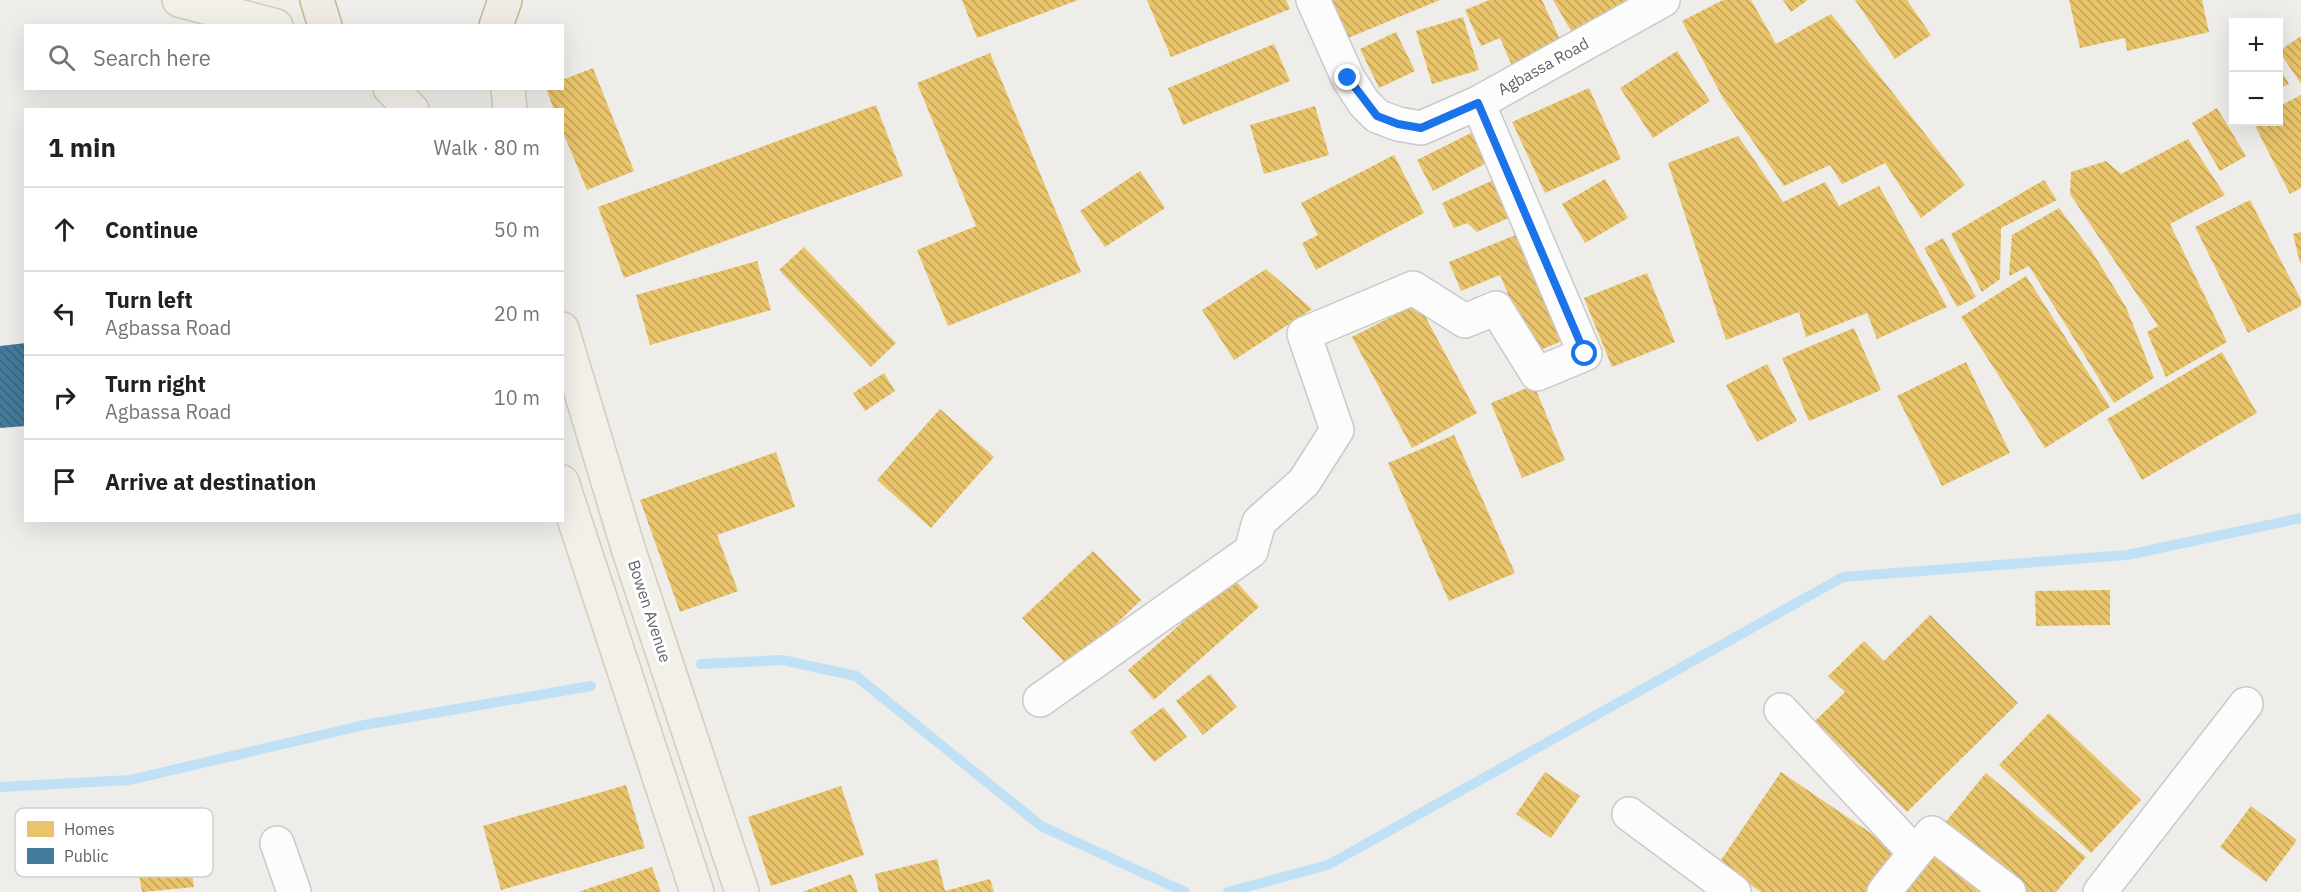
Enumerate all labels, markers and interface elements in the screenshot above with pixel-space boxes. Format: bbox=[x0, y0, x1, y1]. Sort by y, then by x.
map controls bbox=[2229, 18, 2283, 126]
button: + bbox=[2229, 18, 2283, 72]
search box bbox=[24, 24, 564, 90]
street label: Agbassa Road bbox=[1494, 33, 1592, 99]
icon: search bbox=[45, 41, 78, 74]
text: Search here bbox=[93, 43, 211, 72]
route end bbox=[1334, 64, 1360, 90]
button: − bbox=[2229, 72, 2283, 126]
text: 1 min bbox=[48, 130, 116, 164]
text: Walk · 80 m bbox=[434, 134, 540, 161]
icon: ahead bbox=[48, 213, 81, 246]
text: Continue bbox=[105, 215, 198, 244]
text: 50 m bbox=[494, 216, 540, 243]
text: Turn left bbox=[105, 285, 193, 314]
icon: left bbox=[48, 297, 81, 330]
text: 20 m bbox=[494, 300, 540, 327]
text: Agbassa Road bbox=[105, 314, 231, 341]
route start bbox=[1571, 340, 1597, 366]
text: Turn right bbox=[105, 369, 206, 398]
icon: right bbox=[48, 381, 81, 414]
text: 10 m bbox=[494, 384, 540, 411]
text: Agbassa Road bbox=[105, 398, 231, 425]
icon: arrive bbox=[48, 465, 81, 498]
text: Arrive at destination bbox=[105, 467, 316, 496]
street label: Bowen Avenue bbox=[624, 557, 676, 665]
legend bbox=[15, 808, 213, 877]
text: Homes bbox=[64, 819, 115, 839]
text: Public bbox=[64, 846, 108, 866]

